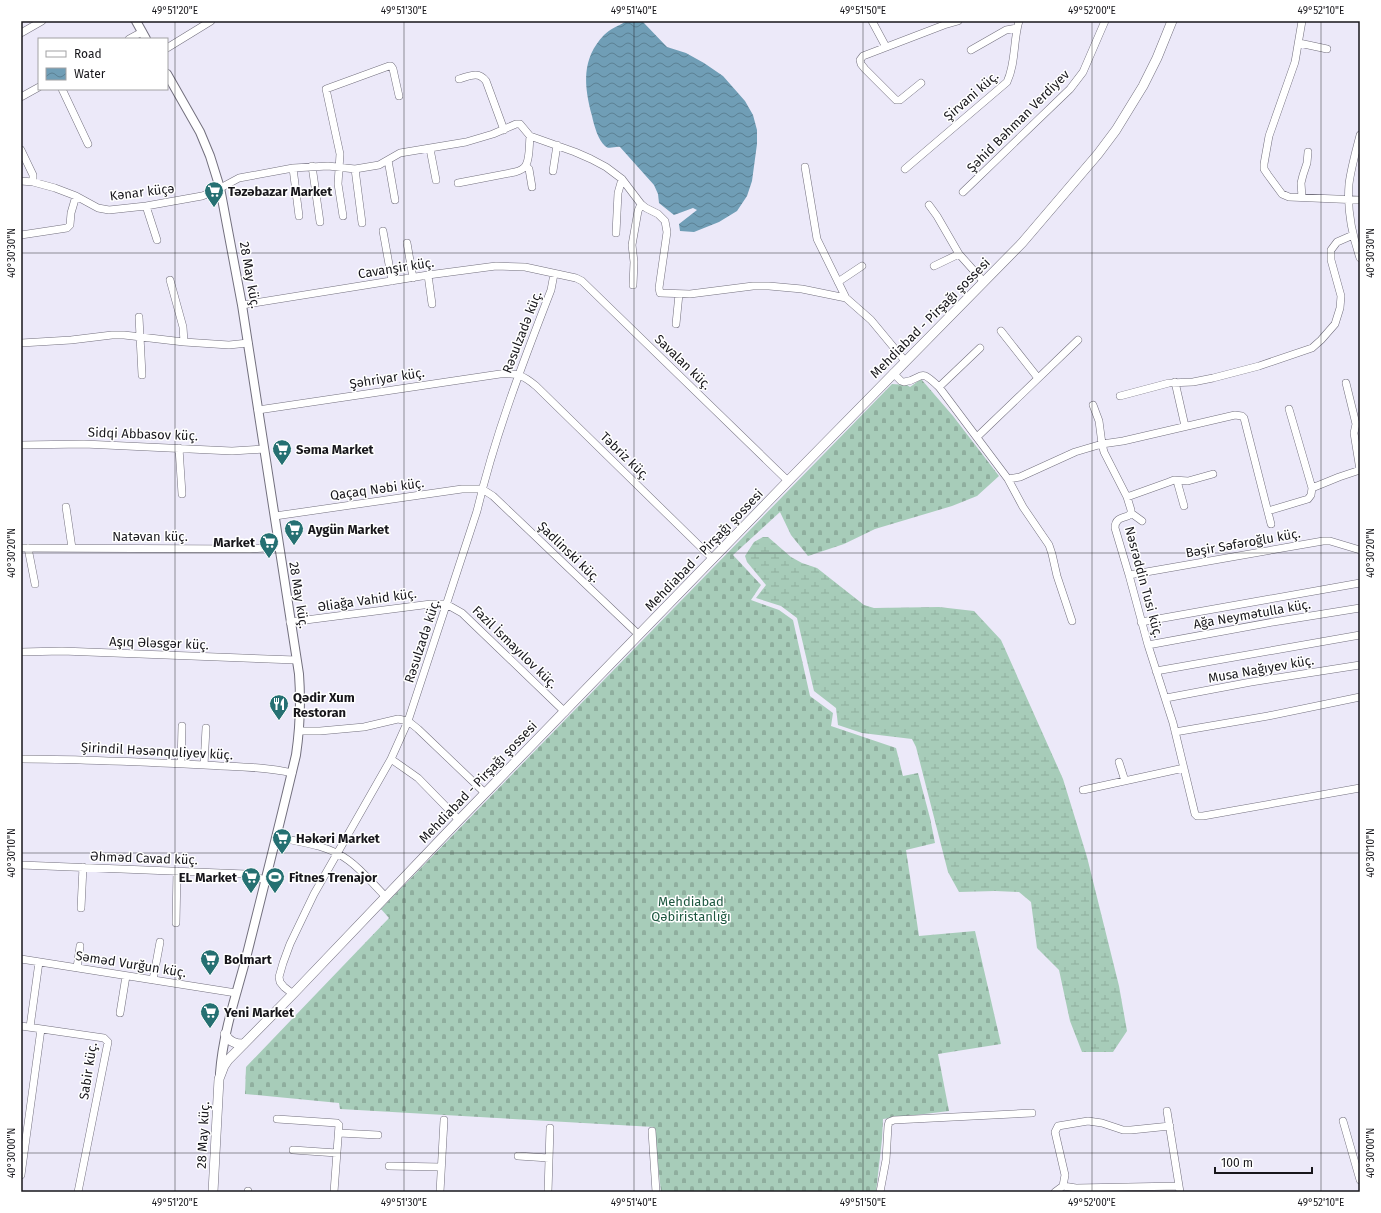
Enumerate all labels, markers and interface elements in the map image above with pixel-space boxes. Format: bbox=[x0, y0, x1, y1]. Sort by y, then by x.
text: 49°51'20"E bbox=[152, 5, 198, 17]
text: 49°51'30"E bbox=[381, 5, 427, 17]
text: 49°51'40"E bbox=[611, 5, 657, 17]
text: 49°51'50"E bbox=[840, 5, 886, 17]
text: 49°52'00"E bbox=[1068, 5, 1116, 17]
text: 49°52'10"E bbox=[1298, 5, 1344, 17]
legend bbox=[38, 38, 168, 90]
text: Road bbox=[74, 47, 102, 61]
street label: Şəhid Bəhman Verdiyev bbox=[964, 66, 1073, 175]
text: Water bbox=[74, 67, 106, 81]
street label: Şirvani küç. bbox=[941, 68, 1001, 124]
supermarket icon: Təzəbazar Market bbox=[203, 180, 225, 208]
street label: Kənar küçə bbox=[109, 181, 175, 203]
place label: Təzəbazar Market bbox=[228, 184, 333, 199]
text: 40°30'30"N bbox=[6, 228, 18, 278]
text: 40°30'30"N bbox=[1365, 228, 1377, 278]
street label: 28 May küç. bbox=[237, 240, 263, 310]
street label: Cavanşir küç. bbox=[357, 255, 435, 281]
street label: Mehdiabad - Pirşağı şossesi bbox=[867, 255, 993, 381]
street label: Rəsulzadə küç. bbox=[499, 289, 545, 375]
street label: Savalan küç. bbox=[652, 331, 714, 393]
street label: Şəhriyar küç. bbox=[348, 365, 426, 391]
street label: Sidqi Abbasov küç. bbox=[88, 425, 198, 443]
street label: Təbriz küç. bbox=[597, 429, 653, 483]
supermarket icon: Səma Market bbox=[271, 438, 293, 466]
place label: Səma Market bbox=[296, 442, 375, 457]
street label: Qaçaq Nəbi küç. bbox=[329, 475, 425, 503]
street label: Mehdiabad - Pirşağı şossesi bbox=[642, 486, 766, 614]
supermarket icon: Aygün Market bbox=[283, 518, 305, 546]
street label: Şadlinski küç. bbox=[535, 519, 603, 585]
place label: Aygün Market bbox=[307, 522, 390, 537]
street label: Nəsrəddin Tusi küç. bbox=[1122, 525, 1166, 639]
street label: Bəşir Səfəroğlu küç. bbox=[1184, 526, 1302, 560]
text: 40°30'20"N bbox=[6, 528, 18, 578]
text: 40°30'20"N bbox=[1365, 528, 1377, 578]
street label: Natəvan küç. bbox=[112, 529, 188, 544]
supermarket icon: Market bbox=[258, 531, 280, 559]
place label: Market bbox=[213, 535, 256, 550]
street label: 28 May küç. bbox=[286, 560, 312, 630]
street label: Əliağa Vahid küç. bbox=[317, 586, 417, 614]
street label: Ağa Neymətulla küç. bbox=[1192, 596, 1312, 632]
street label: Rəsulzadə küç. bbox=[401, 597, 443, 685]
street label: Fazil İsmayılov küç. bbox=[470, 603, 560, 691]
street label: Aşıq Ələsgər küç. bbox=[109, 634, 209, 652]
street label: Musa Nağıyev küç. bbox=[1207, 652, 1315, 686]
place label: Qədir Xum Restoran bbox=[293, 690, 355, 720]
restaurant icon: Qədir Xum Restoran bbox=[268, 693, 290, 721]
street label: Mehdiabad - Pirşağı şossesi bbox=[416, 718, 540, 846]
street label: Şirindil Həsənquliyev küç. bbox=[81, 740, 233, 762]
supermarket icon: Həkəri Market bbox=[271, 827, 293, 855]
text: 40°30'10"N bbox=[6, 828, 18, 878]
text: 40°30'10"N bbox=[1365, 828, 1377, 878]
place label: Həkəri Market bbox=[296, 831, 381, 846]
street label: Əhməd Cavad küç. bbox=[90, 849, 198, 867]
supermarket icon: EL Market bbox=[240, 866, 262, 894]
sports icon: Fitnes Trenajor bbox=[264, 866, 286, 894]
place label: EL Market bbox=[179, 870, 238, 885]
place label: Fitnes Trenajor bbox=[289, 870, 378, 885]
park label: Mehdiabad Qəbiristanlığı bbox=[651, 894, 731, 924]
street label: Səməd Vurğun küç. bbox=[74, 948, 188, 980]
supermarket icon: Bolmart bbox=[199, 948, 221, 976]
place label: Bolmart bbox=[224, 952, 273, 967]
supermarket icon: Yeni Market bbox=[199, 1001, 221, 1029]
place label: Yeni Market bbox=[223, 1005, 295, 1020]
street label: Sabir küç. bbox=[76, 1041, 100, 1101]
street label: 28 May küç. bbox=[194, 1101, 212, 1169]
text: 40°30'00"N bbox=[6, 1128, 18, 1178]
text: 40°30'00"N bbox=[1365, 1128, 1377, 1178]
scale bar bbox=[1215, 1149, 1312, 1175]
text: 100 m bbox=[1221, 1156, 1253, 1170]
text: 49°51'20"E bbox=[152, 1197, 198, 1209]
text: 49°51'30"E bbox=[381, 1197, 427, 1209]
text: 49°51'40"E bbox=[611, 1197, 657, 1209]
text: 49°51'50"E bbox=[840, 1197, 886, 1209]
text: 49°52'00"E bbox=[1068, 1197, 1116, 1209]
text: 49°52'10"E bbox=[1298, 1197, 1344, 1209]

